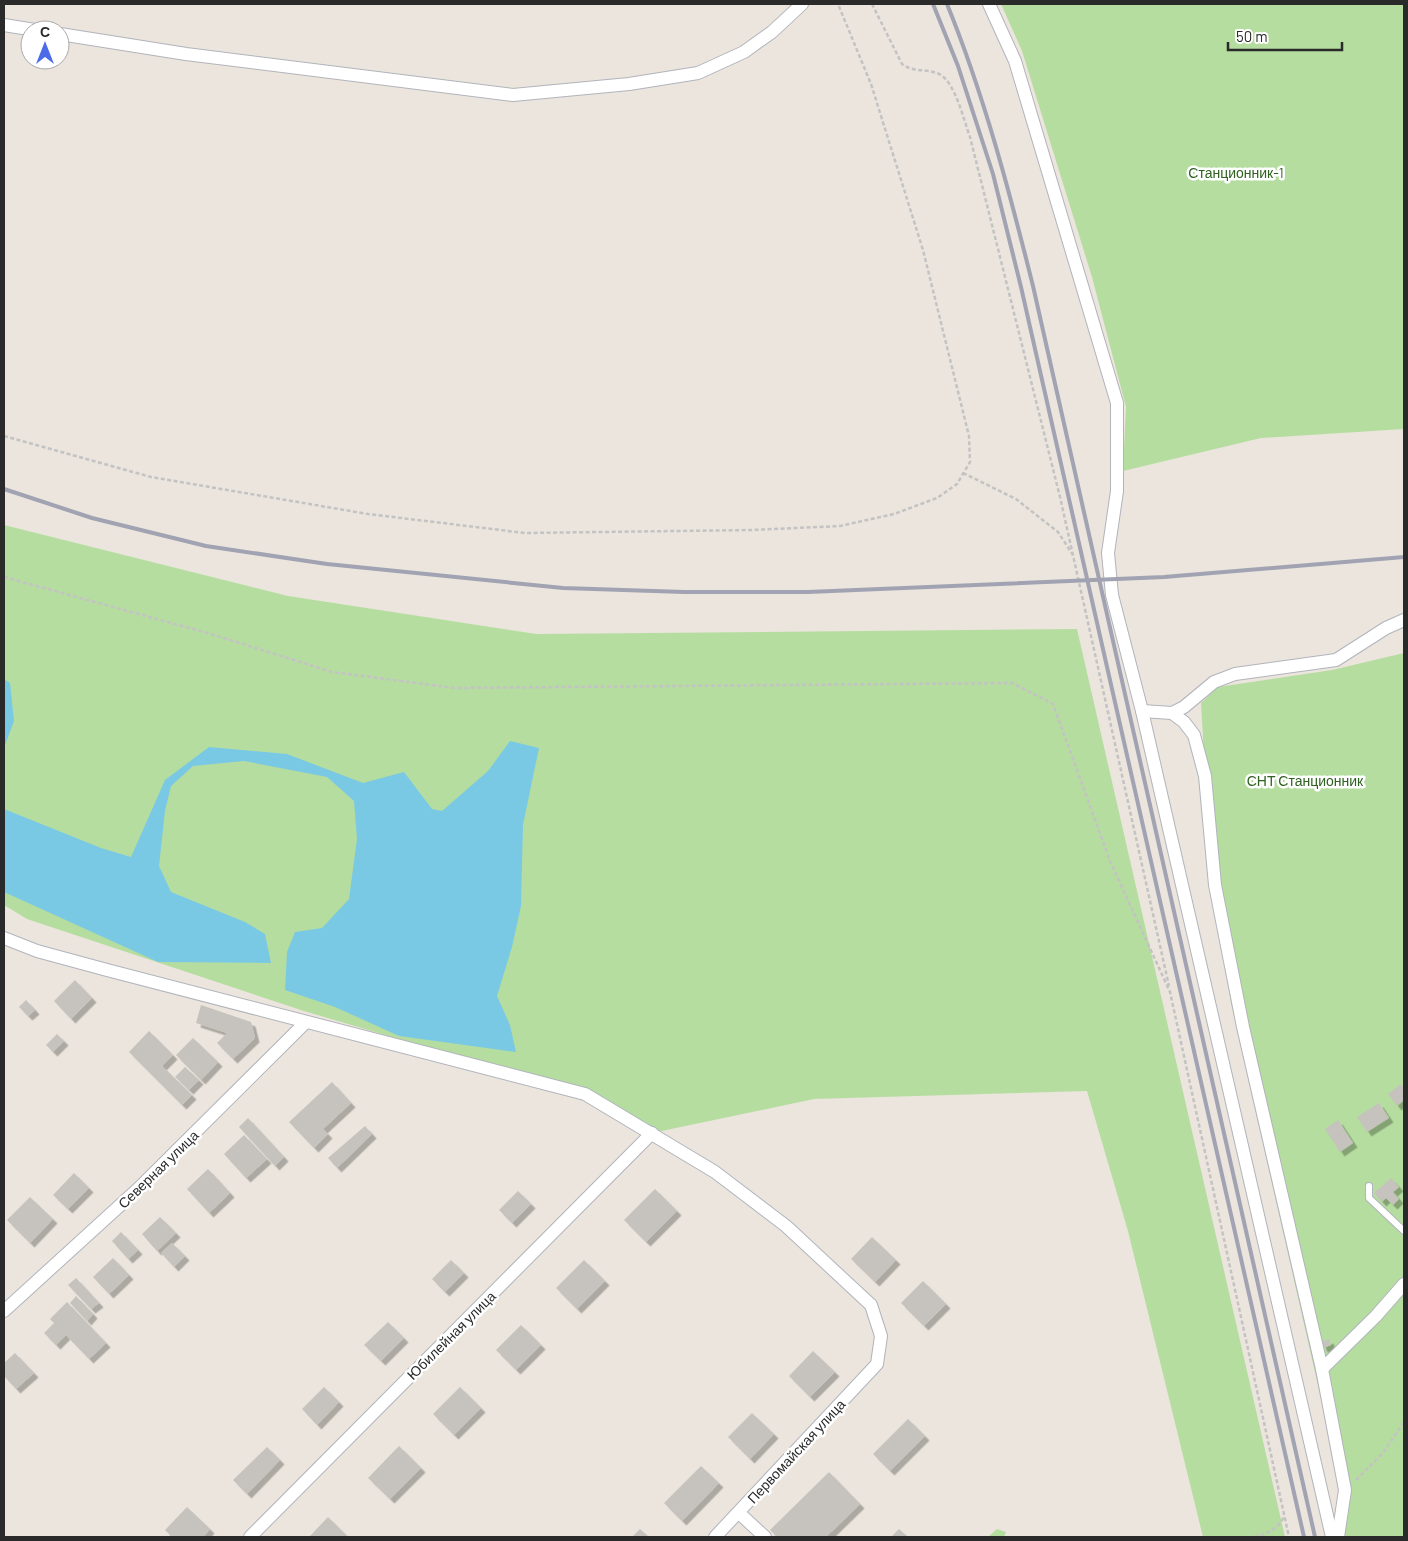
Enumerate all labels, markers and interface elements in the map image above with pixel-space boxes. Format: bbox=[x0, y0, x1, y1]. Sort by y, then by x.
north arrow bbox=[20, 20, 70, 70]
scale bar bbox=[1228, 20, 1342, 52]
text: С bbox=[40, 23, 50, 40]
text: 50 m bbox=[1236, 27, 1268, 45]
park label: Станционник-1 bbox=[1188, 164, 1284, 181]
park label: СНТ Станционник bbox=[1247, 772, 1364, 789]
street label: Северная улица bbox=[114, 1126, 202, 1212]
street label: Юбилейная улица bbox=[403, 1287, 499, 1383]
street label: Первомайская улица bbox=[743, 1395, 849, 1507]

